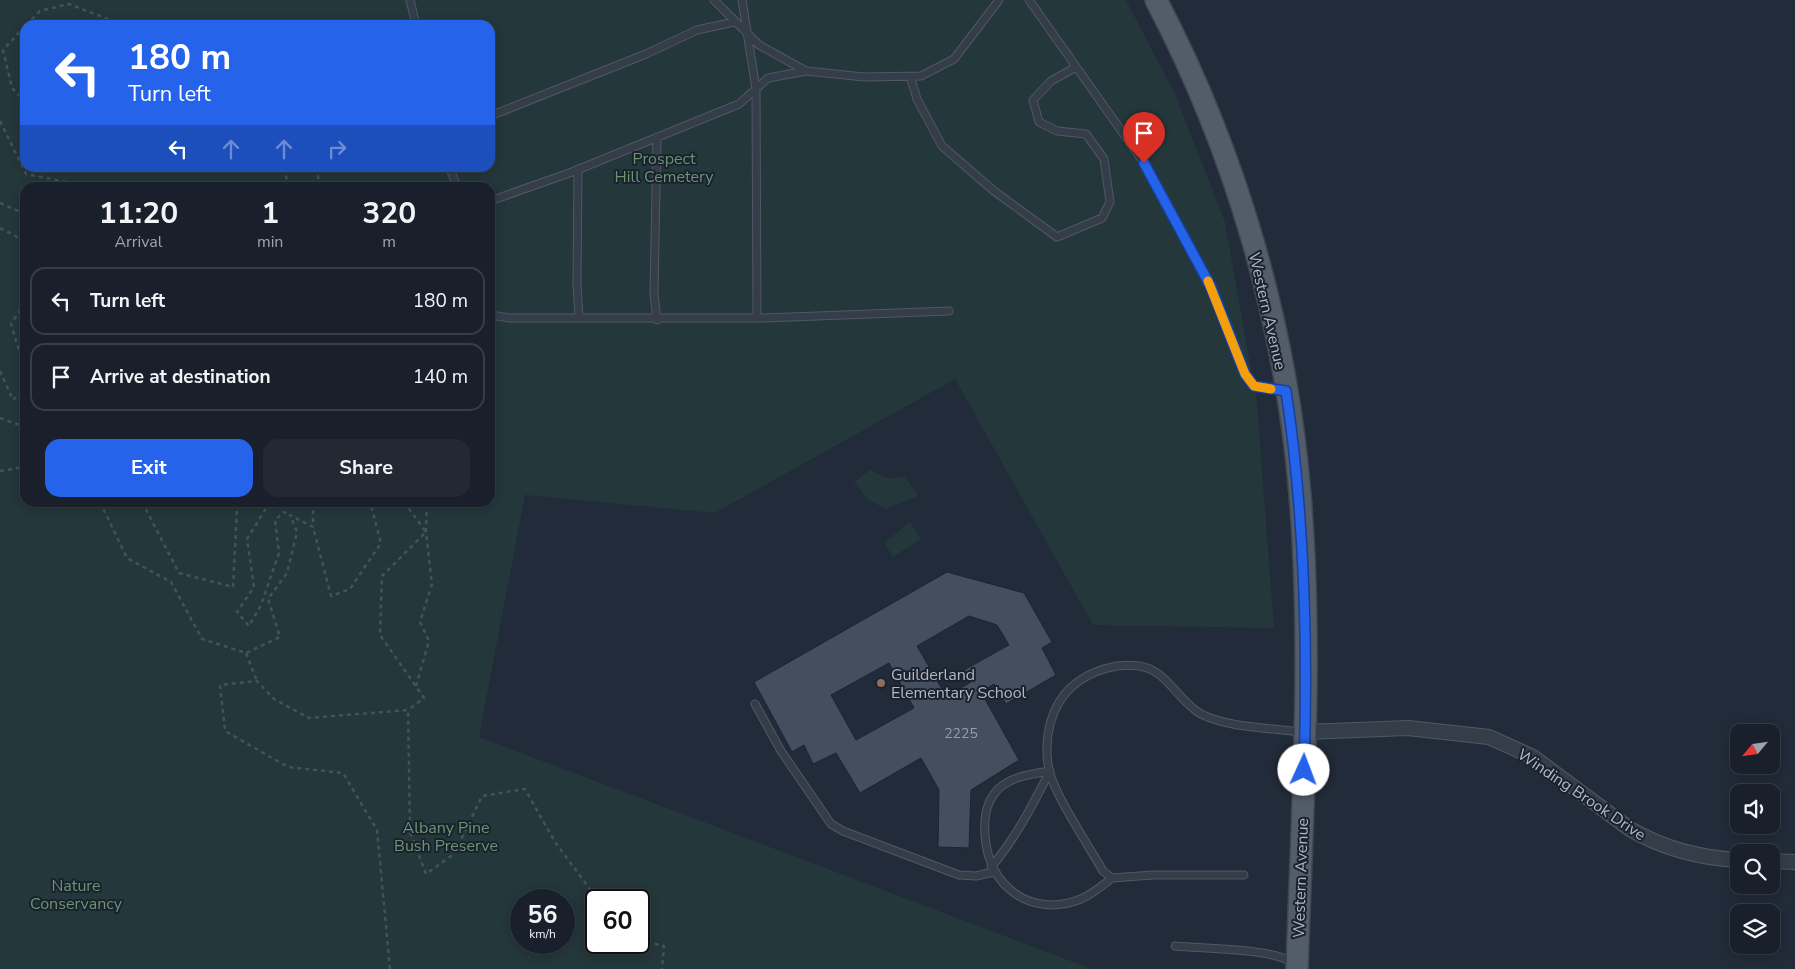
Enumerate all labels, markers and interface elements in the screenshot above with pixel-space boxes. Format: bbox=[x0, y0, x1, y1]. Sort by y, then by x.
text: 180 m bbox=[128, 34, 231, 81]
icon: left bbox=[45, 40, 110, 105]
text: Turn left bbox=[128, 79, 211, 109]
pin bbox=[1123, 112, 1165, 163]
icon: arrive bbox=[1130, 119, 1158, 147]
icon: left bbox=[164, 135, 192, 163]
icon: ahead bbox=[217, 135, 245, 163]
icon: ahead bbox=[270, 135, 298, 163]
icon: right bbox=[323, 135, 351, 163]
park label: Prospect Hill Cemetery bbox=[615, 148, 714, 188]
text: 11:20 bbox=[99, 193, 178, 234]
text: 1 bbox=[261, 193, 279, 234]
text: 320 bbox=[362, 193, 416, 234]
text: Arrival bbox=[114, 231, 163, 253]
text: min bbox=[257, 231, 283, 253]
text: m bbox=[382, 231, 396, 253]
street label: Western Avenue bbox=[1243, 250, 1291, 372]
icon: left bbox=[47, 287, 75, 315]
text: Turn left bbox=[90, 288, 165, 314]
text: 180 m bbox=[413, 288, 468, 314]
icon: arrive bbox=[47, 363, 75, 391]
text: Arrive at destination bbox=[90, 364, 271, 390]
text: 140 m bbox=[413, 364, 468, 390]
button: Exit bbox=[45, 439, 253, 497]
button: Share bbox=[263, 439, 470, 497]
place label: Guilderland Elementary School bbox=[891, 664, 1027, 704]
marker: Guilderland Elementary School bbox=[875, 677, 887, 689]
house number: 2225 bbox=[944, 724, 978, 743]
north arrow bbox=[1730, 724, 1780, 774]
map controls bbox=[1730, 724, 1780, 954]
position arrow bbox=[1277, 743, 1329, 795]
street label: Winding Brook Drive bbox=[1513, 744, 1650, 846]
button: sound bbox=[1730, 784, 1780, 834]
park label: Albany Pine Bush Preserve bbox=[394, 817, 498, 857]
street label: Western Avenue bbox=[1288, 818, 1314, 938]
button: search bbox=[1730, 844, 1780, 894]
park label: Nature Conservancy bbox=[30, 875, 123, 915]
speed limit sign: 60 bbox=[585, 889, 650, 954]
text: 56 bbox=[527, 898, 558, 932]
button: layers bbox=[1730, 904, 1780, 954]
text: km/h bbox=[529, 926, 556, 942]

